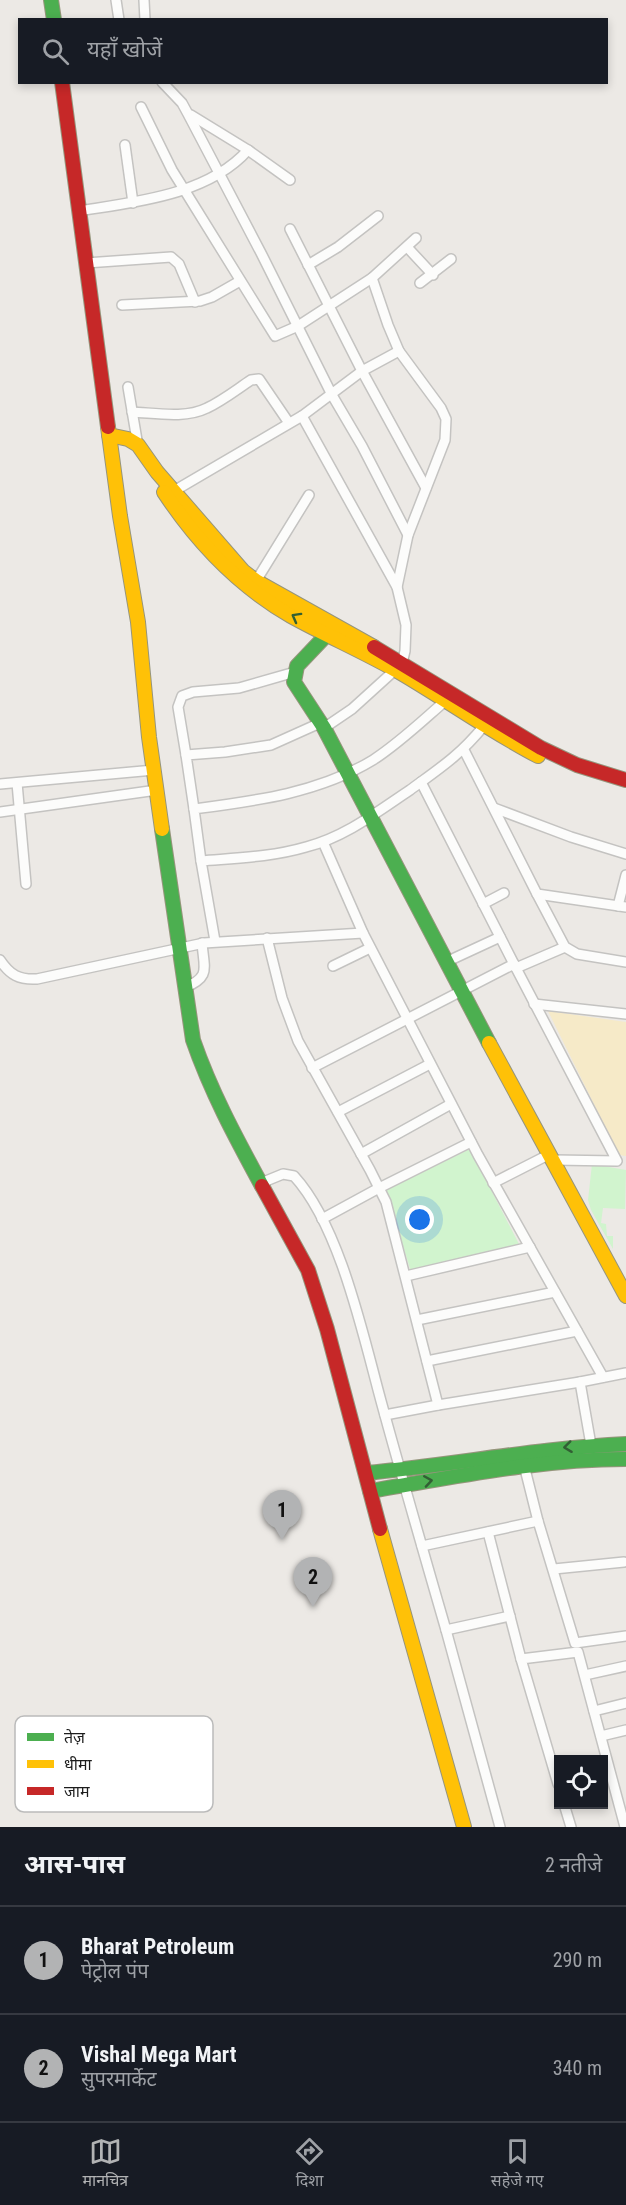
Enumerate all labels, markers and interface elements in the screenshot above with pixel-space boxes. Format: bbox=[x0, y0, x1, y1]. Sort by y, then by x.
search box bbox=[18, 18, 608, 84]
icon: search bbox=[39, 35, 72, 68]
text: यहाँ खोजें bbox=[87, 37, 162, 62]
one-way arrow bbox=[292, 613, 302, 624]
your location bbox=[405, 1205, 434, 1234]
one-way arrow bbox=[563, 1441, 572, 1453]
one-way arrow bbox=[422, 1475, 432, 1488]
pin: 1 bbox=[262, 1490, 302, 1540]
pin: 2 bbox=[294, 1558, 332, 1607]
legend bbox=[15, 1716, 213, 1812]
text: तेज़ bbox=[64, 1728, 86, 1747]
text: धीमा bbox=[64, 1755, 93, 1774]
map controls bbox=[554, 1755, 608, 1809]
button: locate bbox=[554, 1755, 608, 1809]
text: जाम bbox=[64, 1782, 90, 1801]
text: आस-पास bbox=[24, 1849, 125, 1879]
text: 2 नतीजे bbox=[545, 1853, 602, 1877]
text: Bharat Petroleum bbox=[81, 1934, 234, 1959]
text: 1 bbox=[38, 1948, 49, 1972]
text: 290 m bbox=[553, 1948, 602, 1972]
text: पेट्रोल पंप bbox=[81, 1959, 149, 1983]
text: Vishal Mega Mart bbox=[81, 2042, 236, 2067]
text: 2 bbox=[38, 2056, 49, 2080]
text: 340 m bbox=[553, 2056, 602, 2080]
text: सुपरमार्केट bbox=[81, 2067, 157, 2091]
tab: मानचित्र bbox=[82, 2135, 128, 2193]
tab: दिशा bbox=[293, 2135, 326, 2193]
tab: सहेजे गए bbox=[491, 2135, 544, 2193]

